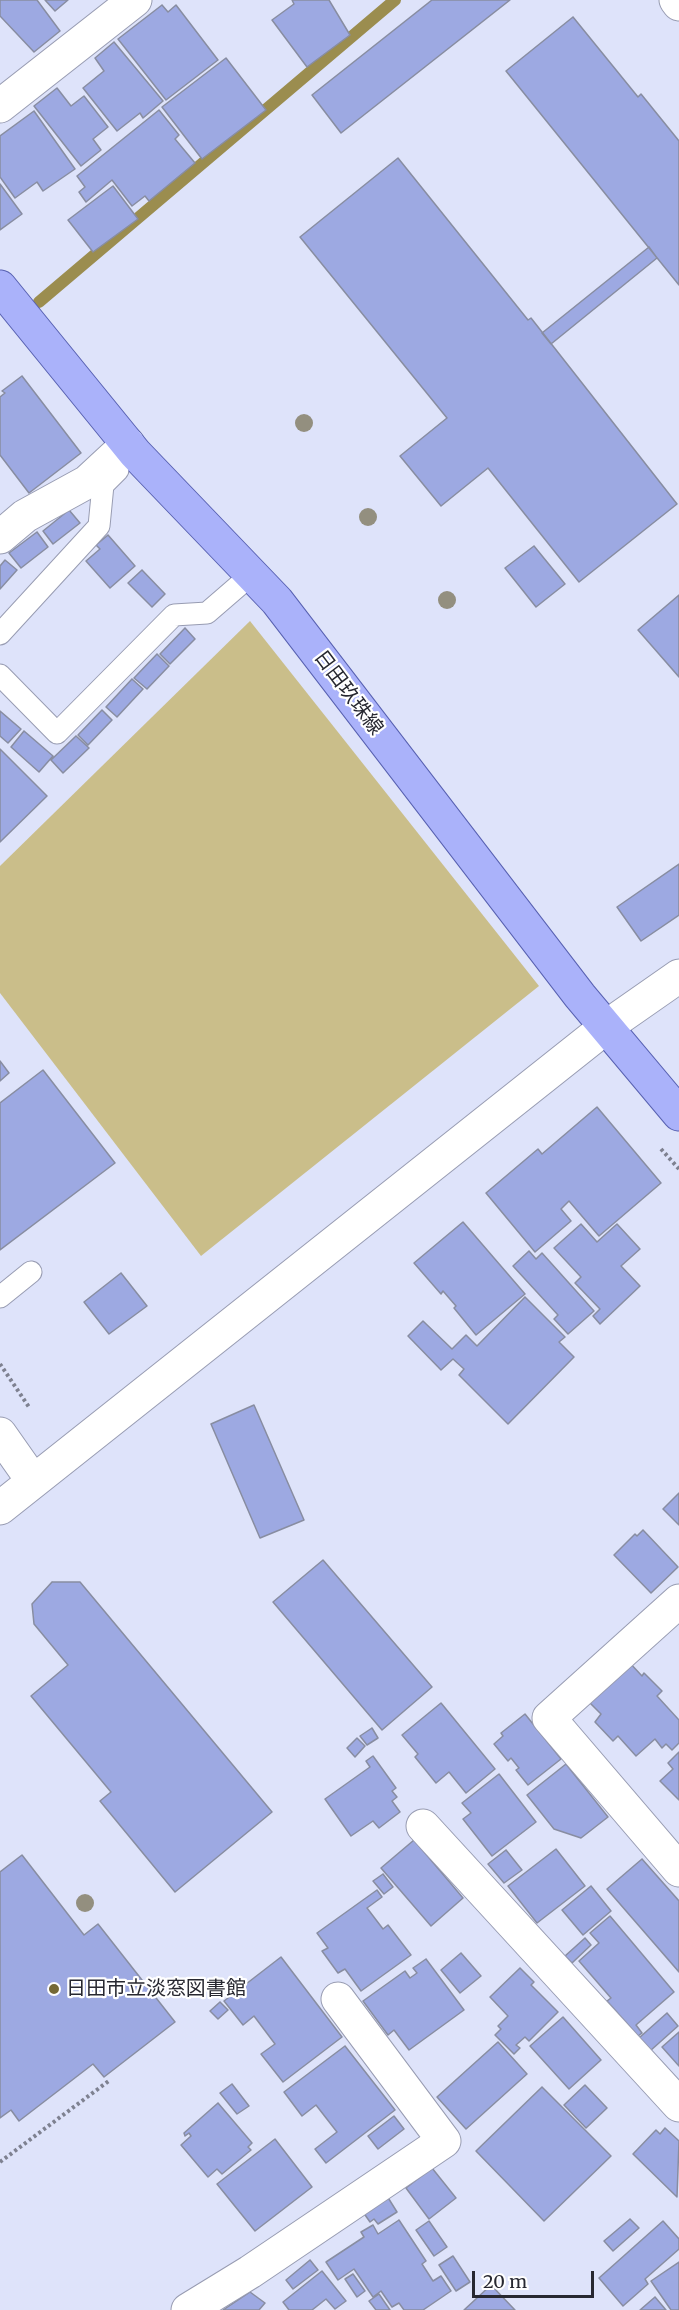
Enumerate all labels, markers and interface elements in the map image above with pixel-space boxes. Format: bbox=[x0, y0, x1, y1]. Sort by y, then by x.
street label: 日田玖珠線 bbox=[308, 646, 388, 740]
place label: 日田市立淡窓図書館 bbox=[66, 1977, 246, 2001]
marker: 日田市立淡窓図書館 bbox=[47, 1982, 61, 1996]
scale bar bbox=[475, 2259, 596, 2297]
text: 20 m bbox=[483, 2270, 527, 2293]

